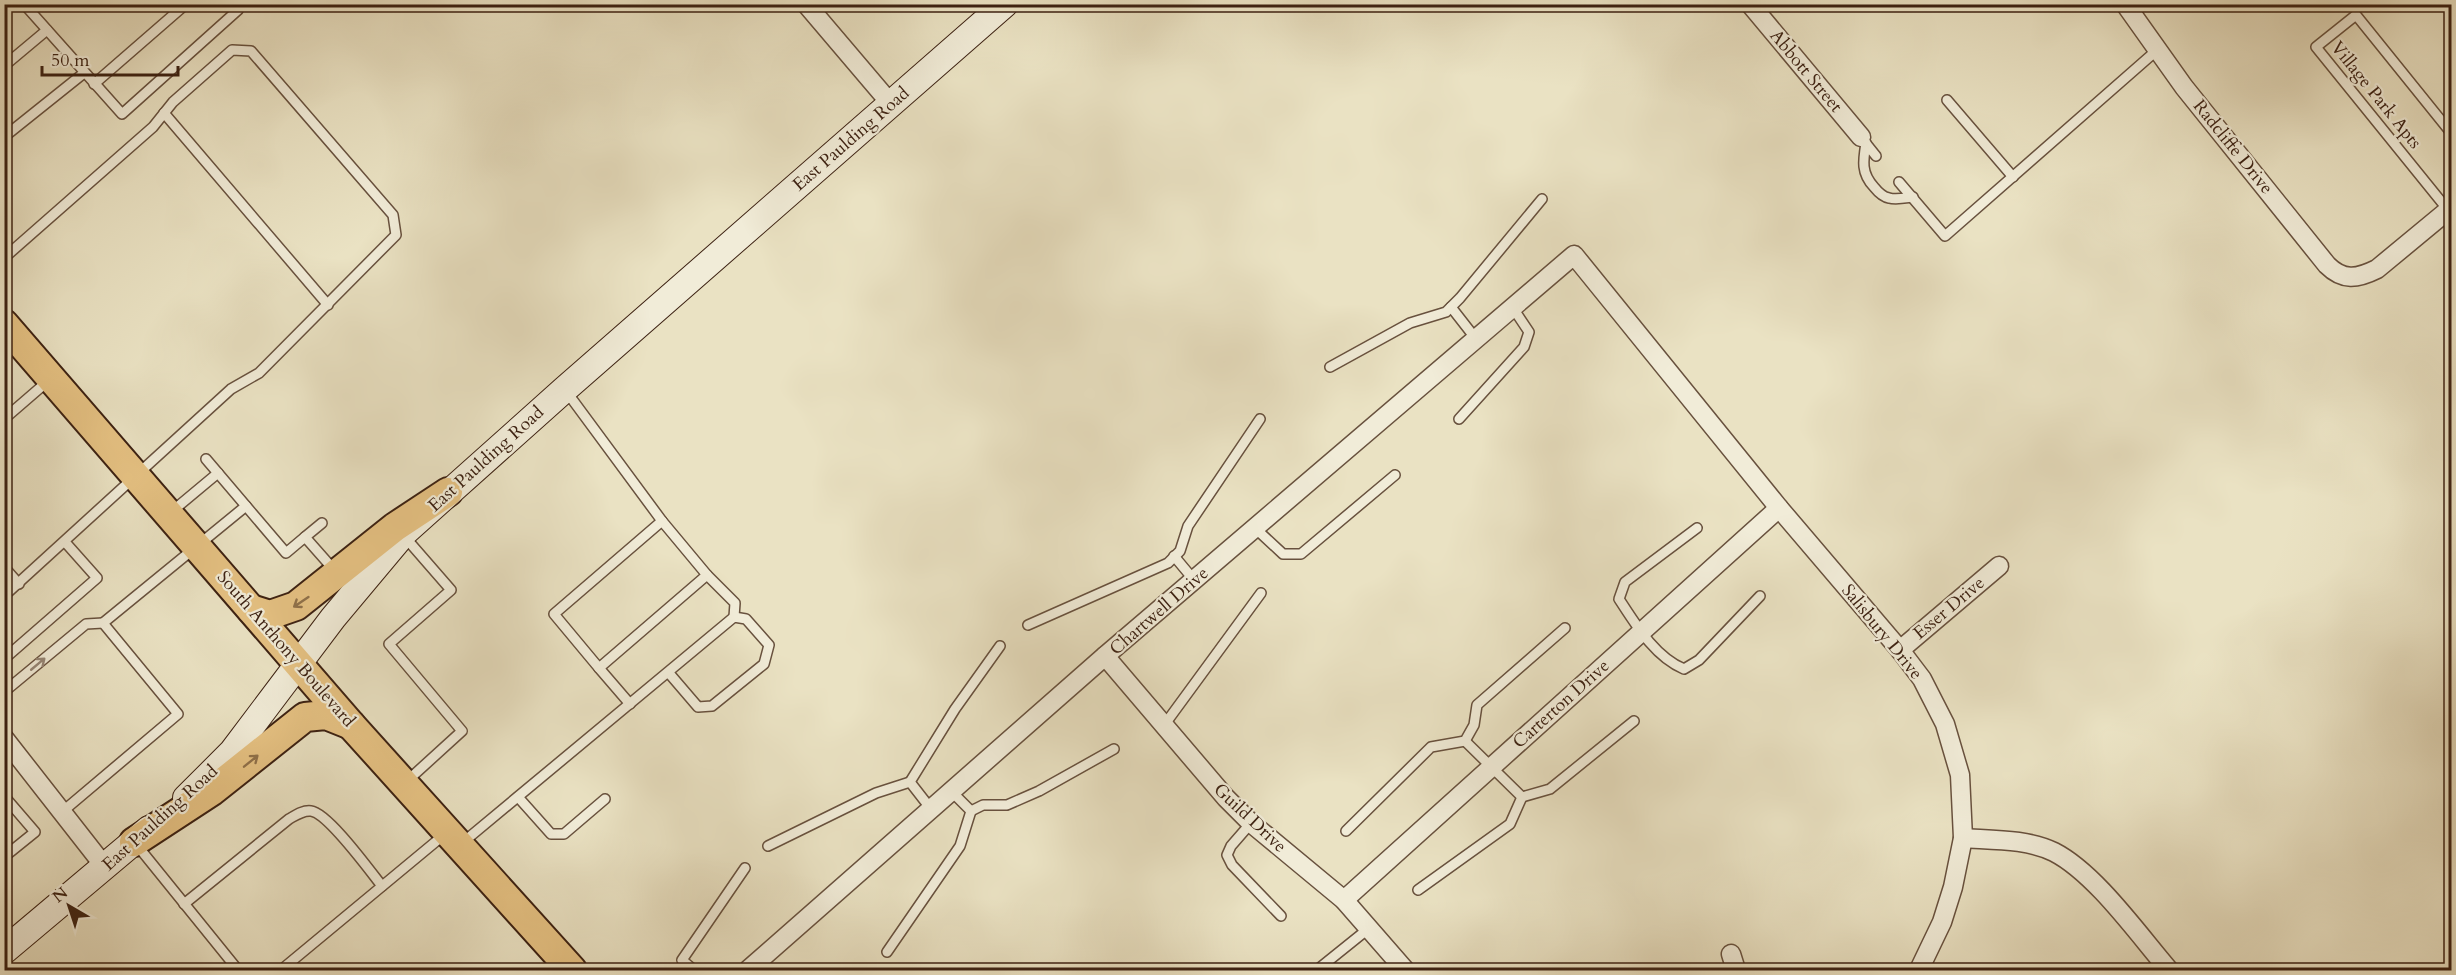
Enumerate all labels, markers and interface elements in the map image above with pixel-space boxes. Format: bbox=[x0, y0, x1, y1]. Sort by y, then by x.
street label: Abbott Street bbox=[1764, 24, 1848, 118]
street label: Village Park Apts bbox=[2325, 36, 2427, 154]
scale bar bbox=[42, 39, 178, 77]
text: 50 m bbox=[51, 48, 90, 73]
street label: East Paulding Road bbox=[787, 81, 915, 197]
street label: Radcliffe Drive bbox=[2187, 94, 2279, 200]
street label: East Paulding Road bbox=[423, 400, 550, 518]
street label: Chartwell Drive bbox=[1104, 561, 1214, 661]
street label: South Anthony Boulevard bbox=[211, 565, 361, 733]
street label: Esser Drive bbox=[1908, 571, 1990, 645]
street label: Salisbury Drive bbox=[1836, 579, 1928, 685]
one-way arrow bbox=[293, 596, 309, 608]
street label: Carterton Drive bbox=[1507, 654, 1615, 754]
one-way arrow bbox=[30, 658, 46, 671]
one-way arrow bbox=[243, 755, 259, 768]
street label: East Paulding Road bbox=[97, 759, 224, 877]
street label: Guild Drive bbox=[1208, 778, 1292, 858]
north arrow bbox=[39, 876, 99, 936]
text: N bbox=[48, 882, 73, 908]

